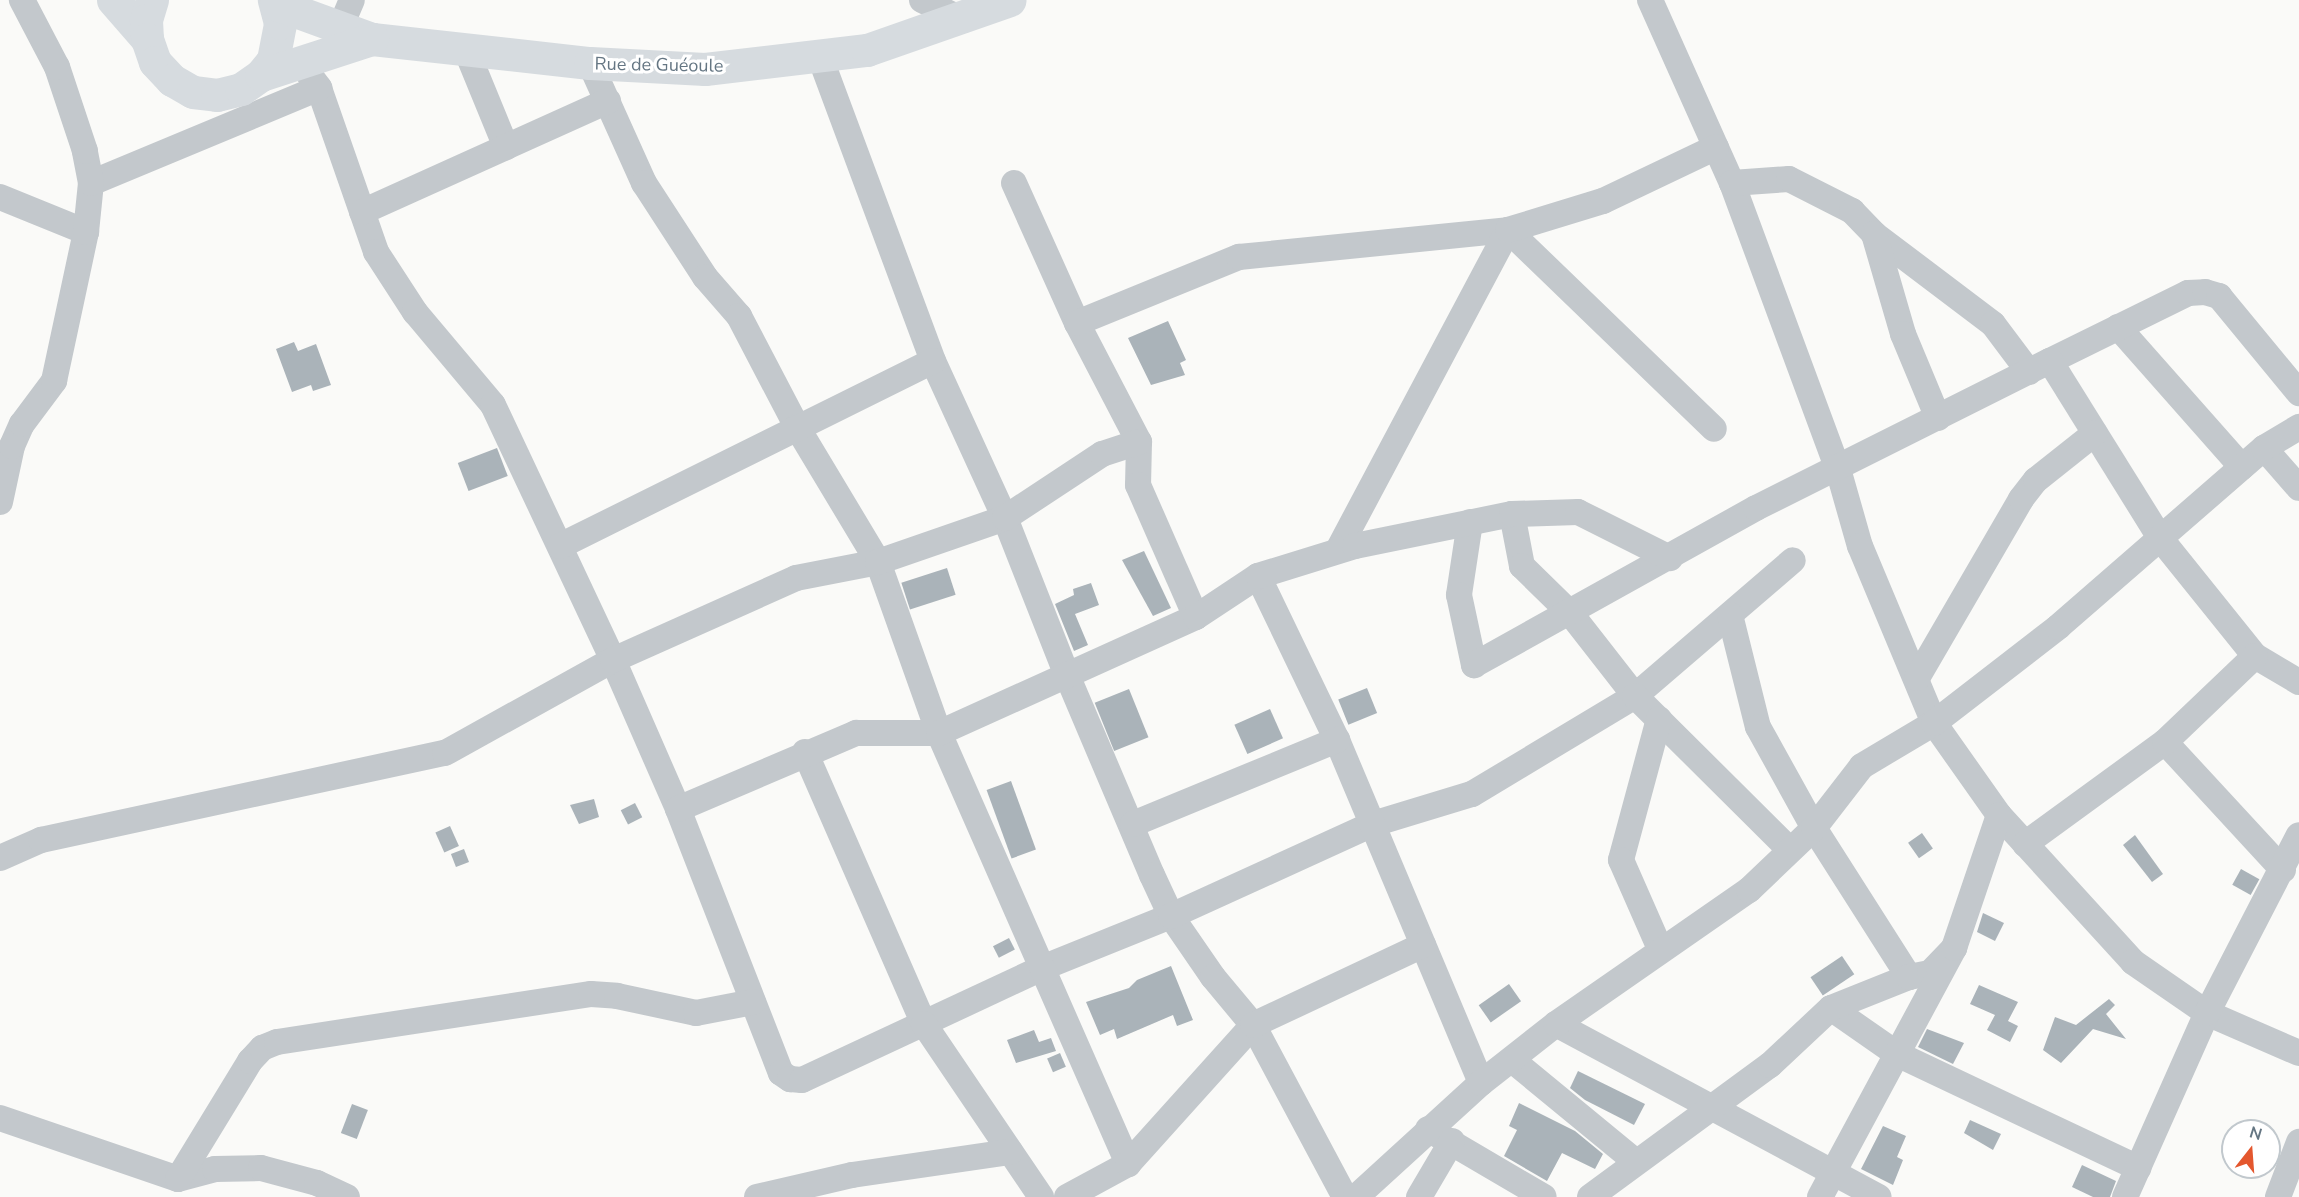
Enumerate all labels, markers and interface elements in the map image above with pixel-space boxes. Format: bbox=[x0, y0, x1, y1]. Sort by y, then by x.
street label: Rue de Guéoule bbox=[594, 53, 724, 77]
north arrow bbox=[2221, 1119, 2281, 1179]
text: N bbox=[2247, 1121, 2265, 1146]

